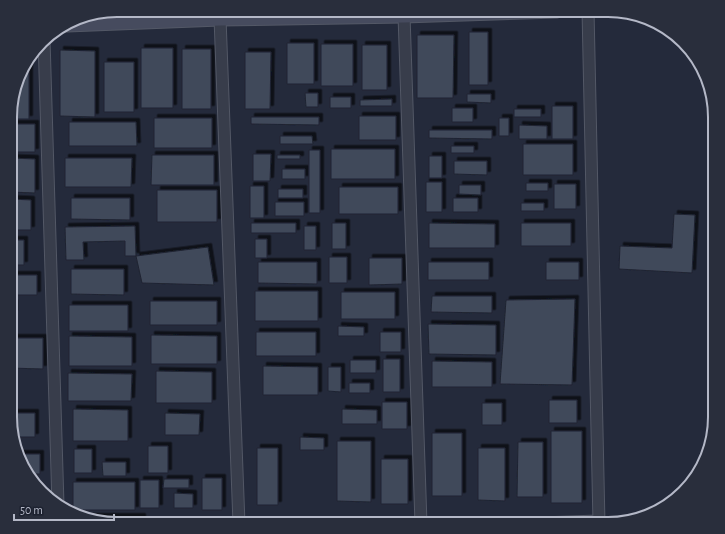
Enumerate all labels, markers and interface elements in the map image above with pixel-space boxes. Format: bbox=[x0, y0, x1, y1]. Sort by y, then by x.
scale bar bbox=[14, 496, 114, 522]
text: 50 m bbox=[20, 504, 43, 516]

